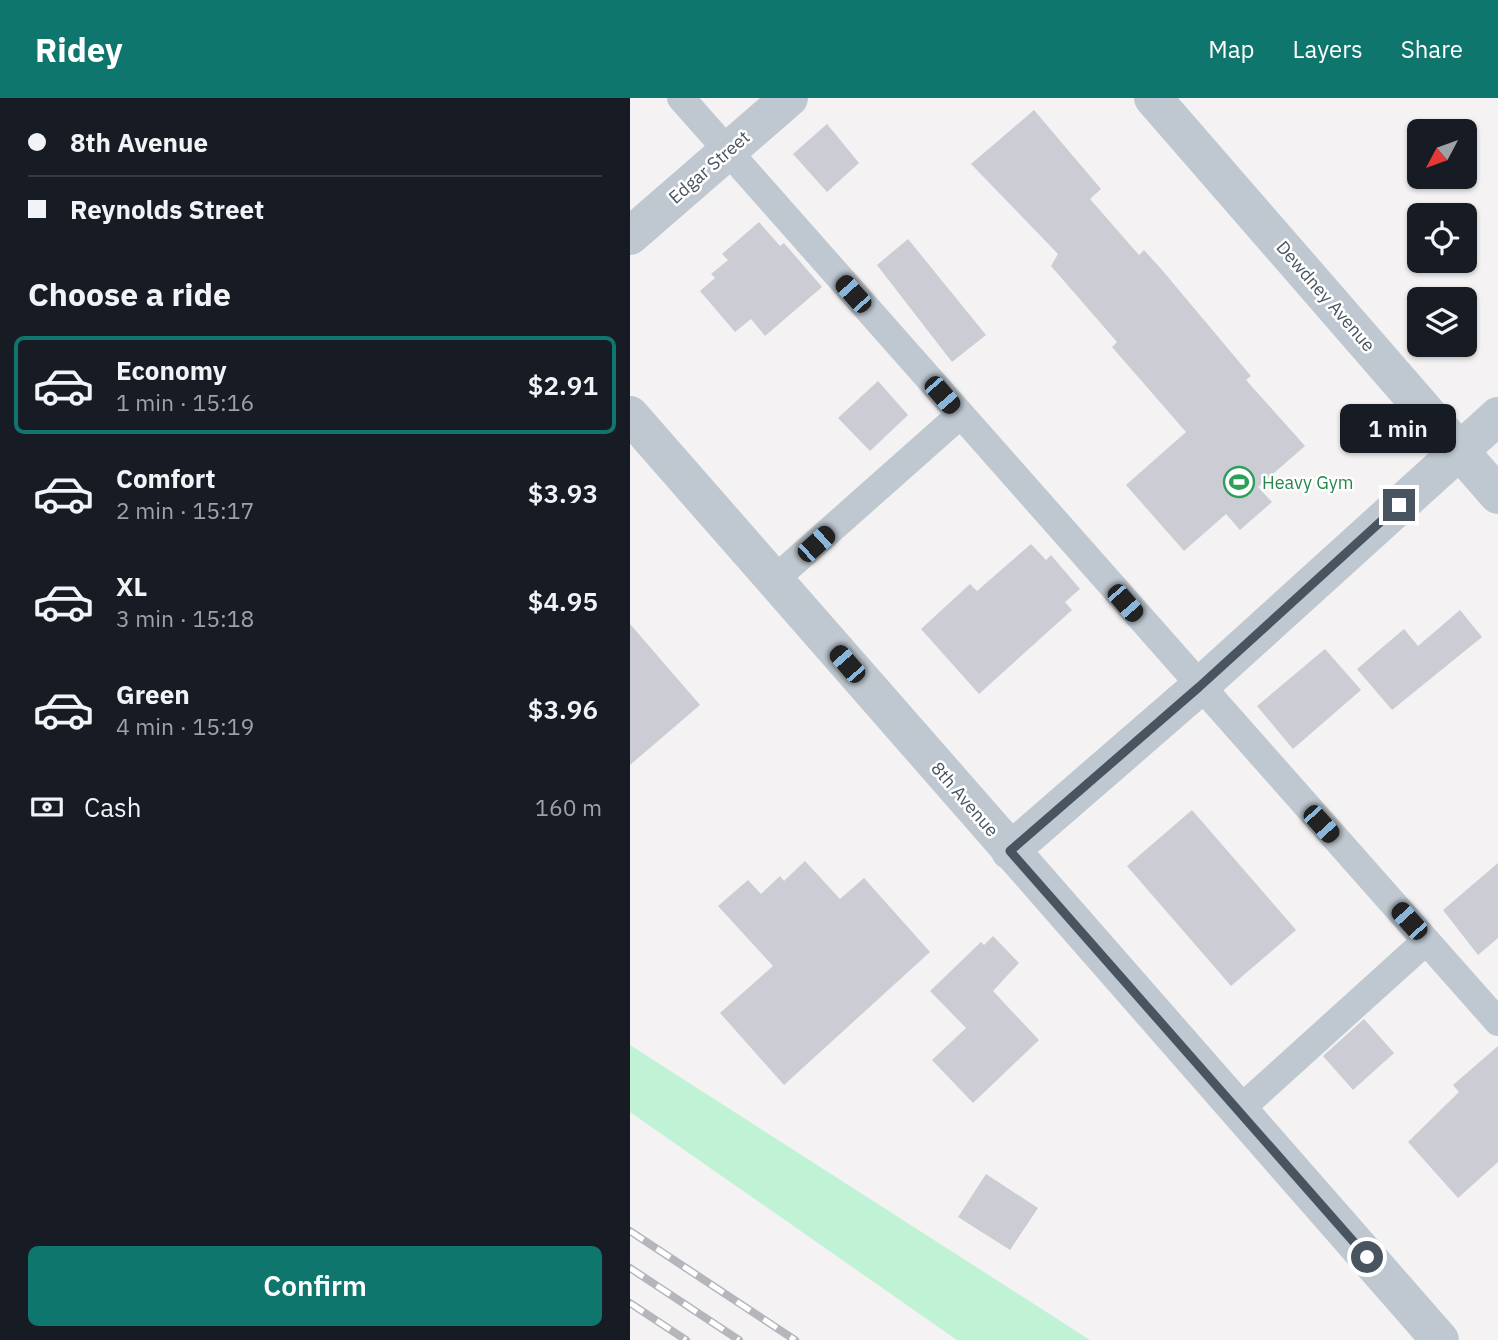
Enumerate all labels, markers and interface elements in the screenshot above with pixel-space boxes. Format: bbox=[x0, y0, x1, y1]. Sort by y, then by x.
text: Ridey bbox=[35, 28, 123, 71]
text: Map bbox=[1208, 33, 1255, 65]
text: Layers bbox=[1293, 33, 1363, 65]
text: Share bbox=[1401, 33, 1463, 65]
north arrow bbox=[1407, 119, 1477, 189]
map controls bbox=[1407, 119, 1477, 357]
text: 8th Avenue bbox=[70, 125, 208, 159]
street label: Edgar Street bbox=[664, 126, 754, 208]
text: Reynolds Street bbox=[70, 192, 264, 226]
button: locate bbox=[1407, 203, 1477, 273]
street label: Dewdney Avenue bbox=[1272, 236, 1380, 356]
car bbox=[832, 271, 875, 317]
text: Choose a ride bbox=[28, 273, 231, 315]
button: layers bbox=[1407, 287, 1477, 357]
text: Economy bbox=[116, 353, 227, 387]
icon: car bbox=[32, 354, 95, 417]
text: $2.91 bbox=[528, 368, 598, 402]
car bbox=[921, 372, 964, 418]
text: 1 min · 15:16 bbox=[116, 387, 254, 417]
callout: 1 min bbox=[1341, 404, 1457, 452]
text: 1 min bbox=[1368, 413, 1428, 443]
text: Comfort bbox=[116, 461, 215, 495]
icon: car bbox=[32, 462, 95, 525]
sports icon: Heavy Gym bbox=[1222, 465, 1256, 499]
place label: Heavy Gym bbox=[1262, 471, 1353, 494]
text: $3.93 bbox=[528, 476, 598, 510]
route end bbox=[1383, 489, 1415, 521]
text: 2 min · 15:17 bbox=[116, 495, 254, 525]
car bbox=[794, 522, 839, 566]
text: XL bbox=[116, 569, 147, 603]
icon: car bbox=[32, 570, 95, 633]
car bbox=[1104, 580, 1147, 626]
text: $4.95 bbox=[528, 584, 598, 618]
text: 3 min · 15:18 bbox=[116, 603, 254, 633]
car bbox=[826, 641, 869, 687]
text: Green bbox=[116, 677, 190, 711]
icon: car bbox=[32, 678, 95, 741]
text: $3.96 bbox=[528, 692, 598, 726]
text: 4 min · 15:19 bbox=[116, 711, 254, 741]
street label: 8th Avenue bbox=[926, 757, 1004, 841]
icon: cash bbox=[28, 788, 66, 826]
text: Cash bbox=[84, 790, 141, 824]
text: 160 m bbox=[535, 792, 602, 822]
car bbox=[1300, 801, 1343, 847]
car bbox=[1388, 898, 1431, 944]
route start bbox=[1351, 1241, 1383, 1273]
button: Confirm bbox=[28, 1246, 602, 1326]

